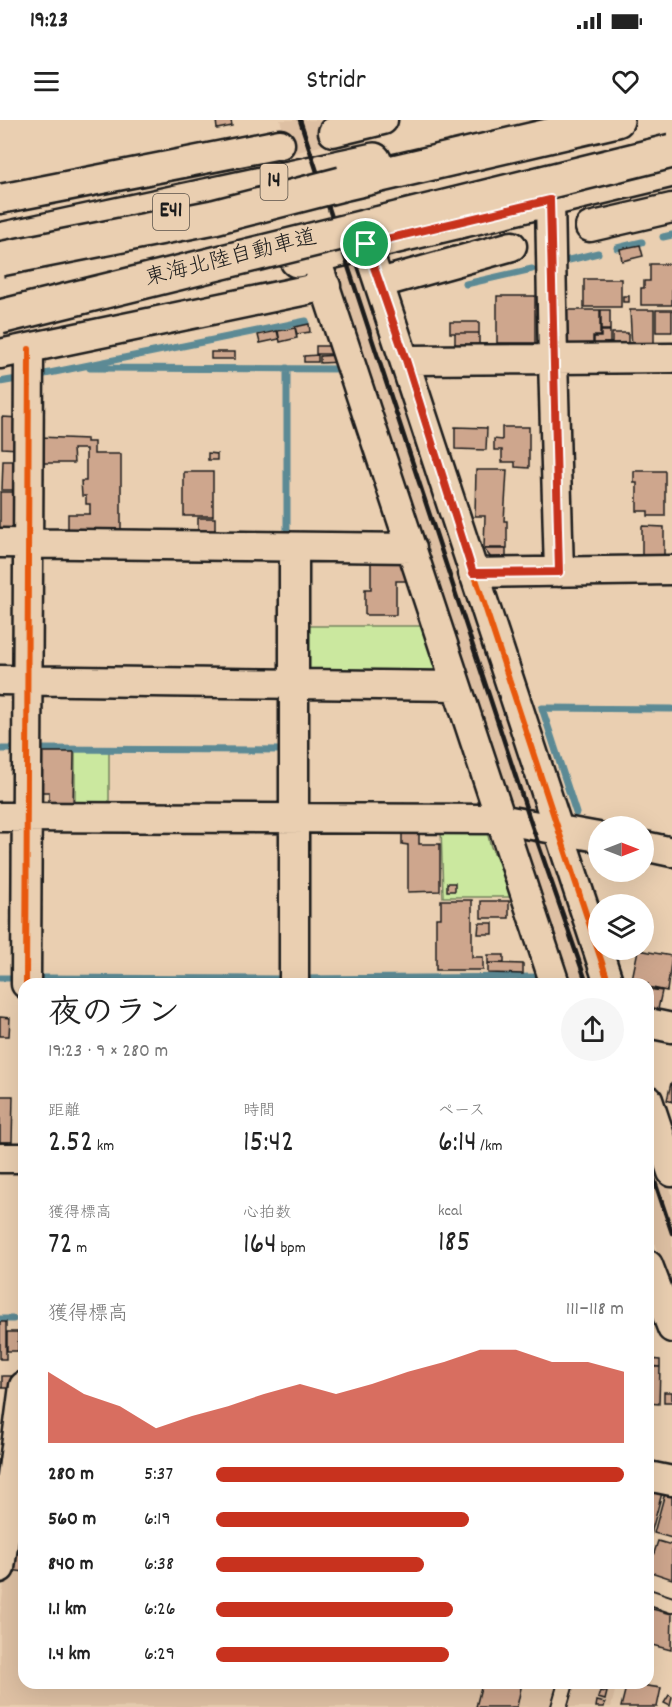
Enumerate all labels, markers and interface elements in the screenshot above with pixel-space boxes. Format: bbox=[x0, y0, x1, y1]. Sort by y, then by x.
text: 19:23 bbox=[30, 6, 68, 37]
text: Stridr bbox=[306, 62, 366, 101]
icon: menu bbox=[30, 65, 63, 98]
icon: heart bbox=[609, 65, 642, 98]
road number: 14 bbox=[260, 164, 288, 200]
road number: E41 bbox=[153, 194, 189, 230]
pin bbox=[340, 218, 391, 269]
street label: 東海北陸自動車道 bbox=[142, 223, 320, 295]
icon: arrive bbox=[349, 227, 382, 260]
north arrow bbox=[588, 816, 654, 882]
map controls bbox=[588, 816, 654, 960]
button: layers bbox=[588, 894, 654, 960]
text: 夜のラン bbox=[48, 992, 180, 1039]
button: share bbox=[561, 998, 624, 1061]
text: 19:23 · 9 × 280 m bbox=[48, 1038, 168, 1066]
text: 距離 bbox=[48, 1100, 80, 1123]
text: 時間 bbox=[243, 1100, 275, 1123]
text: ペース bbox=[438, 1100, 485, 1123]
text: 2.52 bbox=[48, 1123, 93, 1166]
text: 15:42 bbox=[243, 1123, 294, 1166]
text: 6:14 bbox=[438, 1123, 477, 1166]
text: km bbox=[93, 1135, 114, 1158]
text: /km bbox=[477, 1135, 502, 1158]
text: kcal bbox=[438, 1200, 462, 1223]
text: 獲得標高 bbox=[48, 1202, 112, 1225]
text: 心拍数 bbox=[243, 1202, 291, 1225]
text: 185 bbox=[438, 1223, 471, 1266]
text: 72 bbox=[48, 1225, 73, 1268]
text: 164 bbox=[243, 1225, 277, 1268]
text: m bbox=[73, 1237, 87, 1260]
text: bpm bbox=[277, 1237, 306, 1260]
text: 111–118 m bbox=[566, 1296, 624, 1324]
text: 獲得標高 bbox=[48, 1301, 128, 1329]
text: 280 m bbox=[48, 1461, 94, 1489]
text: 5:37 bbox=[144, 1461, 173, 1489]
text: 560 m bbox=[48, 1506, 96, 1534]
text: 6:19 bbox=[144, 1506, 171, 1534]
text: 840 m bbox=[48, 1551, 94, 1579]
text: 6:38 bbox=[144, 1551, 174, 1579]
text: 1.1 km bbox=[48, 1596, 87, 1624]
text: 6:26 bbox=[144, 1596, 176, 1624]
text: 1.4 km bbox=[48, 1641, 91, 1669]
text: 6:29 bbox=[144, 1641, 175, 1669]

